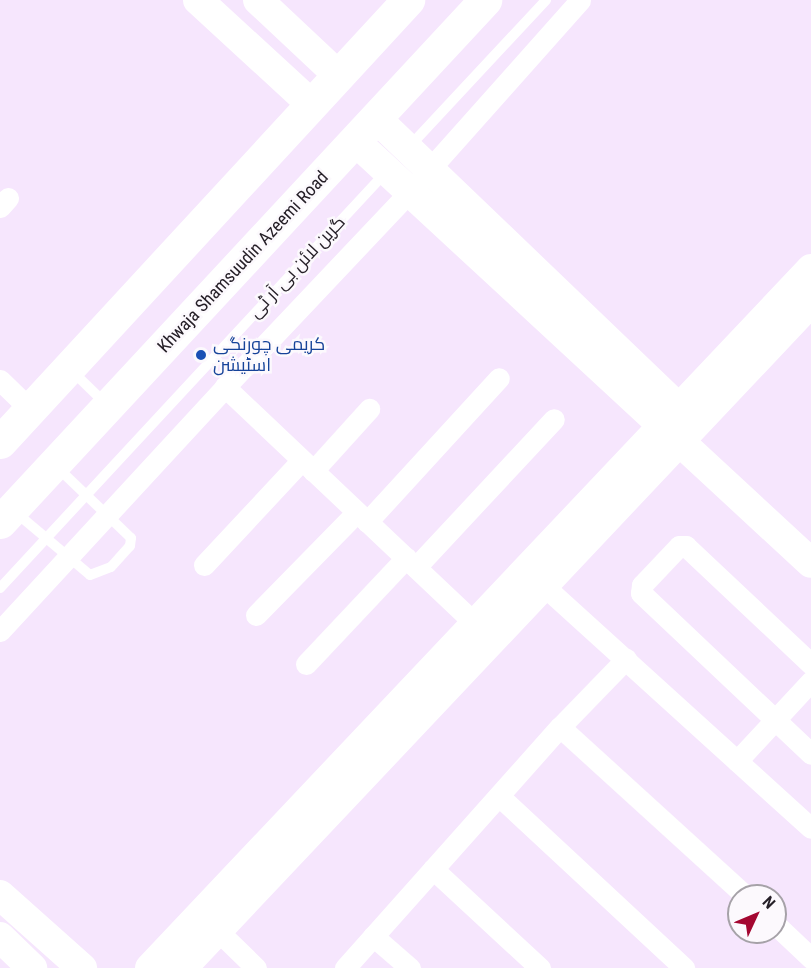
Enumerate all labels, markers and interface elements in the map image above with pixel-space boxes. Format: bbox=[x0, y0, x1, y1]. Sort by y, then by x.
street label: Khwaja Shamsuudin Azeemi Road bbox=[153, 167, 333, 357]
street label: گرین لائن بی آر ٹی bbox=[244, 212, 350, 322]
place label: کریمی چورنگی اسٹیشن bbox=[213, 334, 325, 376]
marker: کریمی چورنگی اسٹیشن bbox=[194, 348, 208, 362]
north arrow bbox=[727, 884, 787, 944]
text: N bbox=[759, 892, 779, 913]

